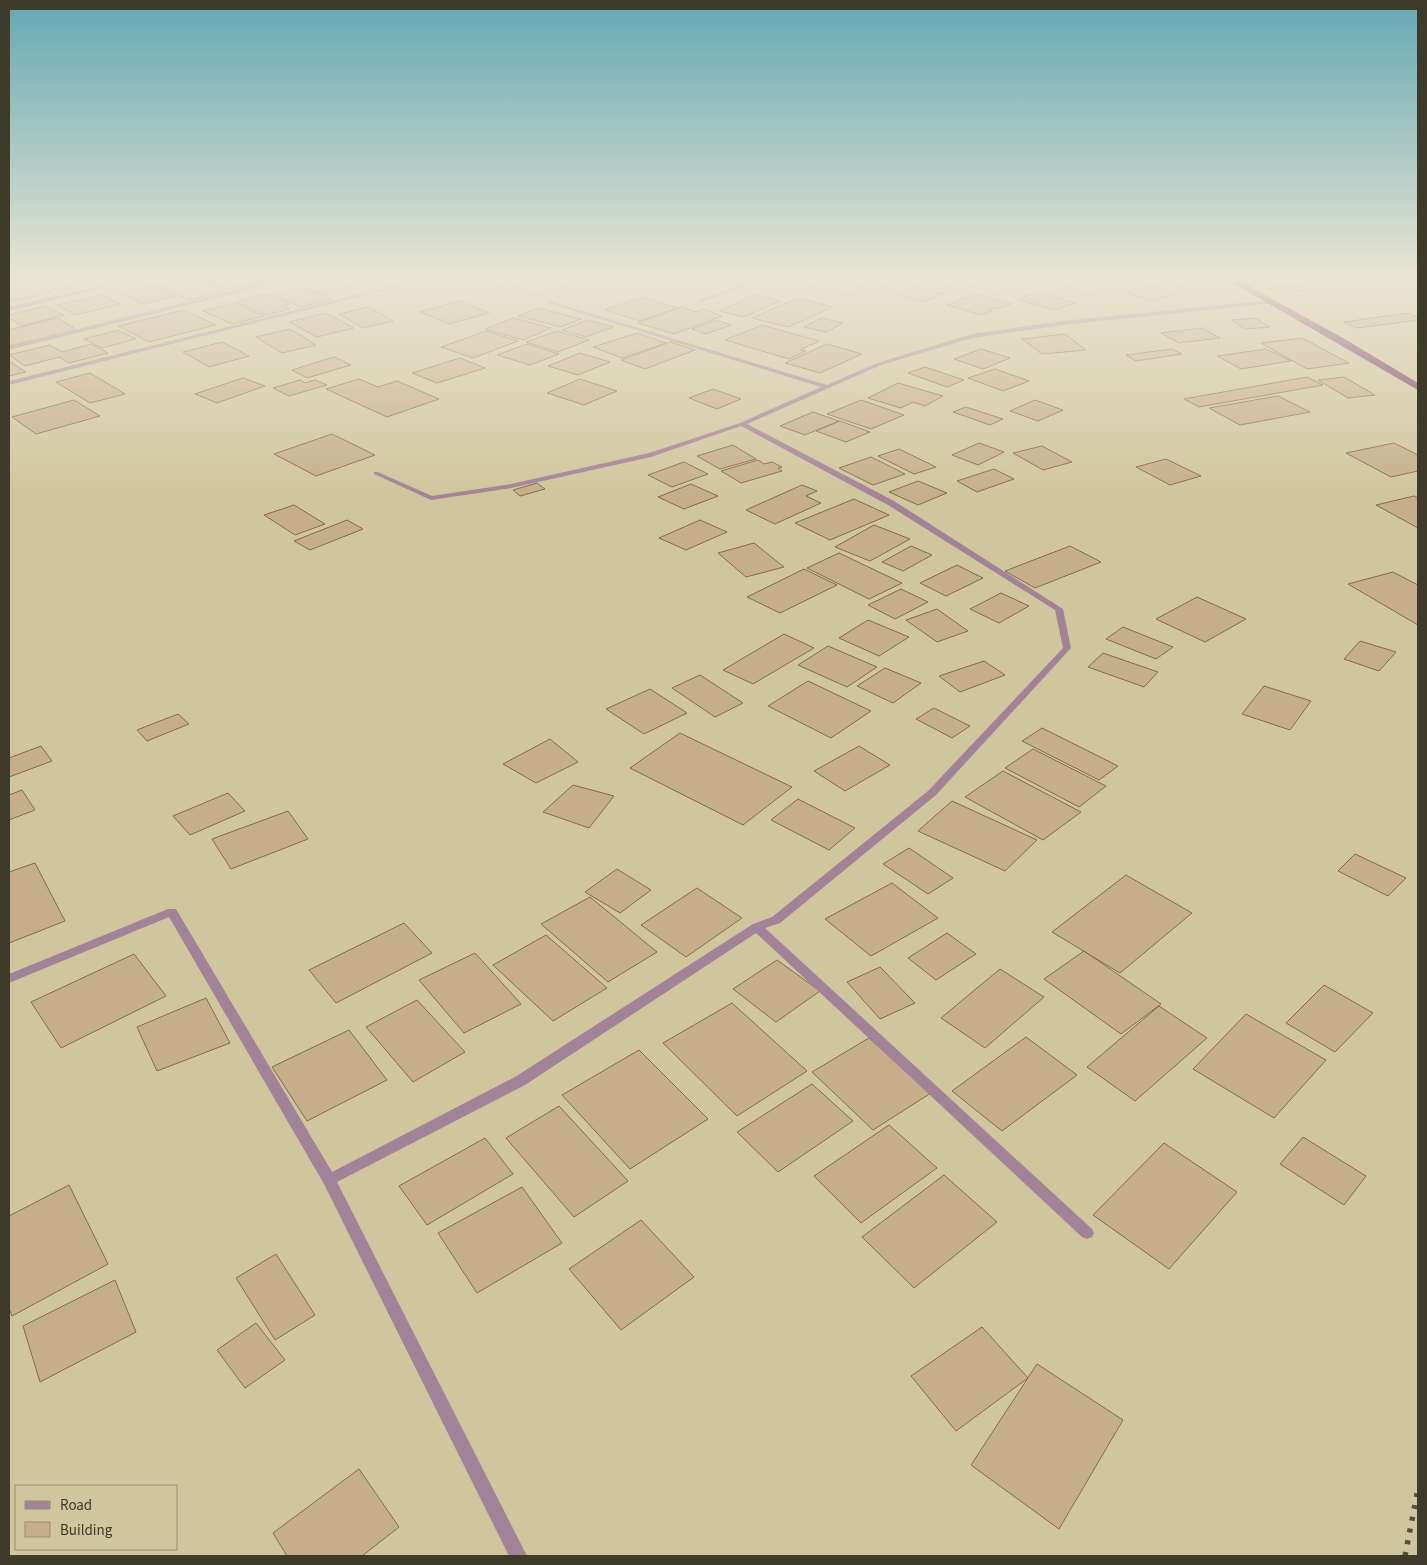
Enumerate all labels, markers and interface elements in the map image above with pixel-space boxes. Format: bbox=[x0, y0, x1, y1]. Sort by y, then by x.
legend bbox=[15, 1485, 178, 1550]
text: Road bbox=[60, 1495, 92, 1516]
text: Building bbox=[60, 1520, 113, 1541]

